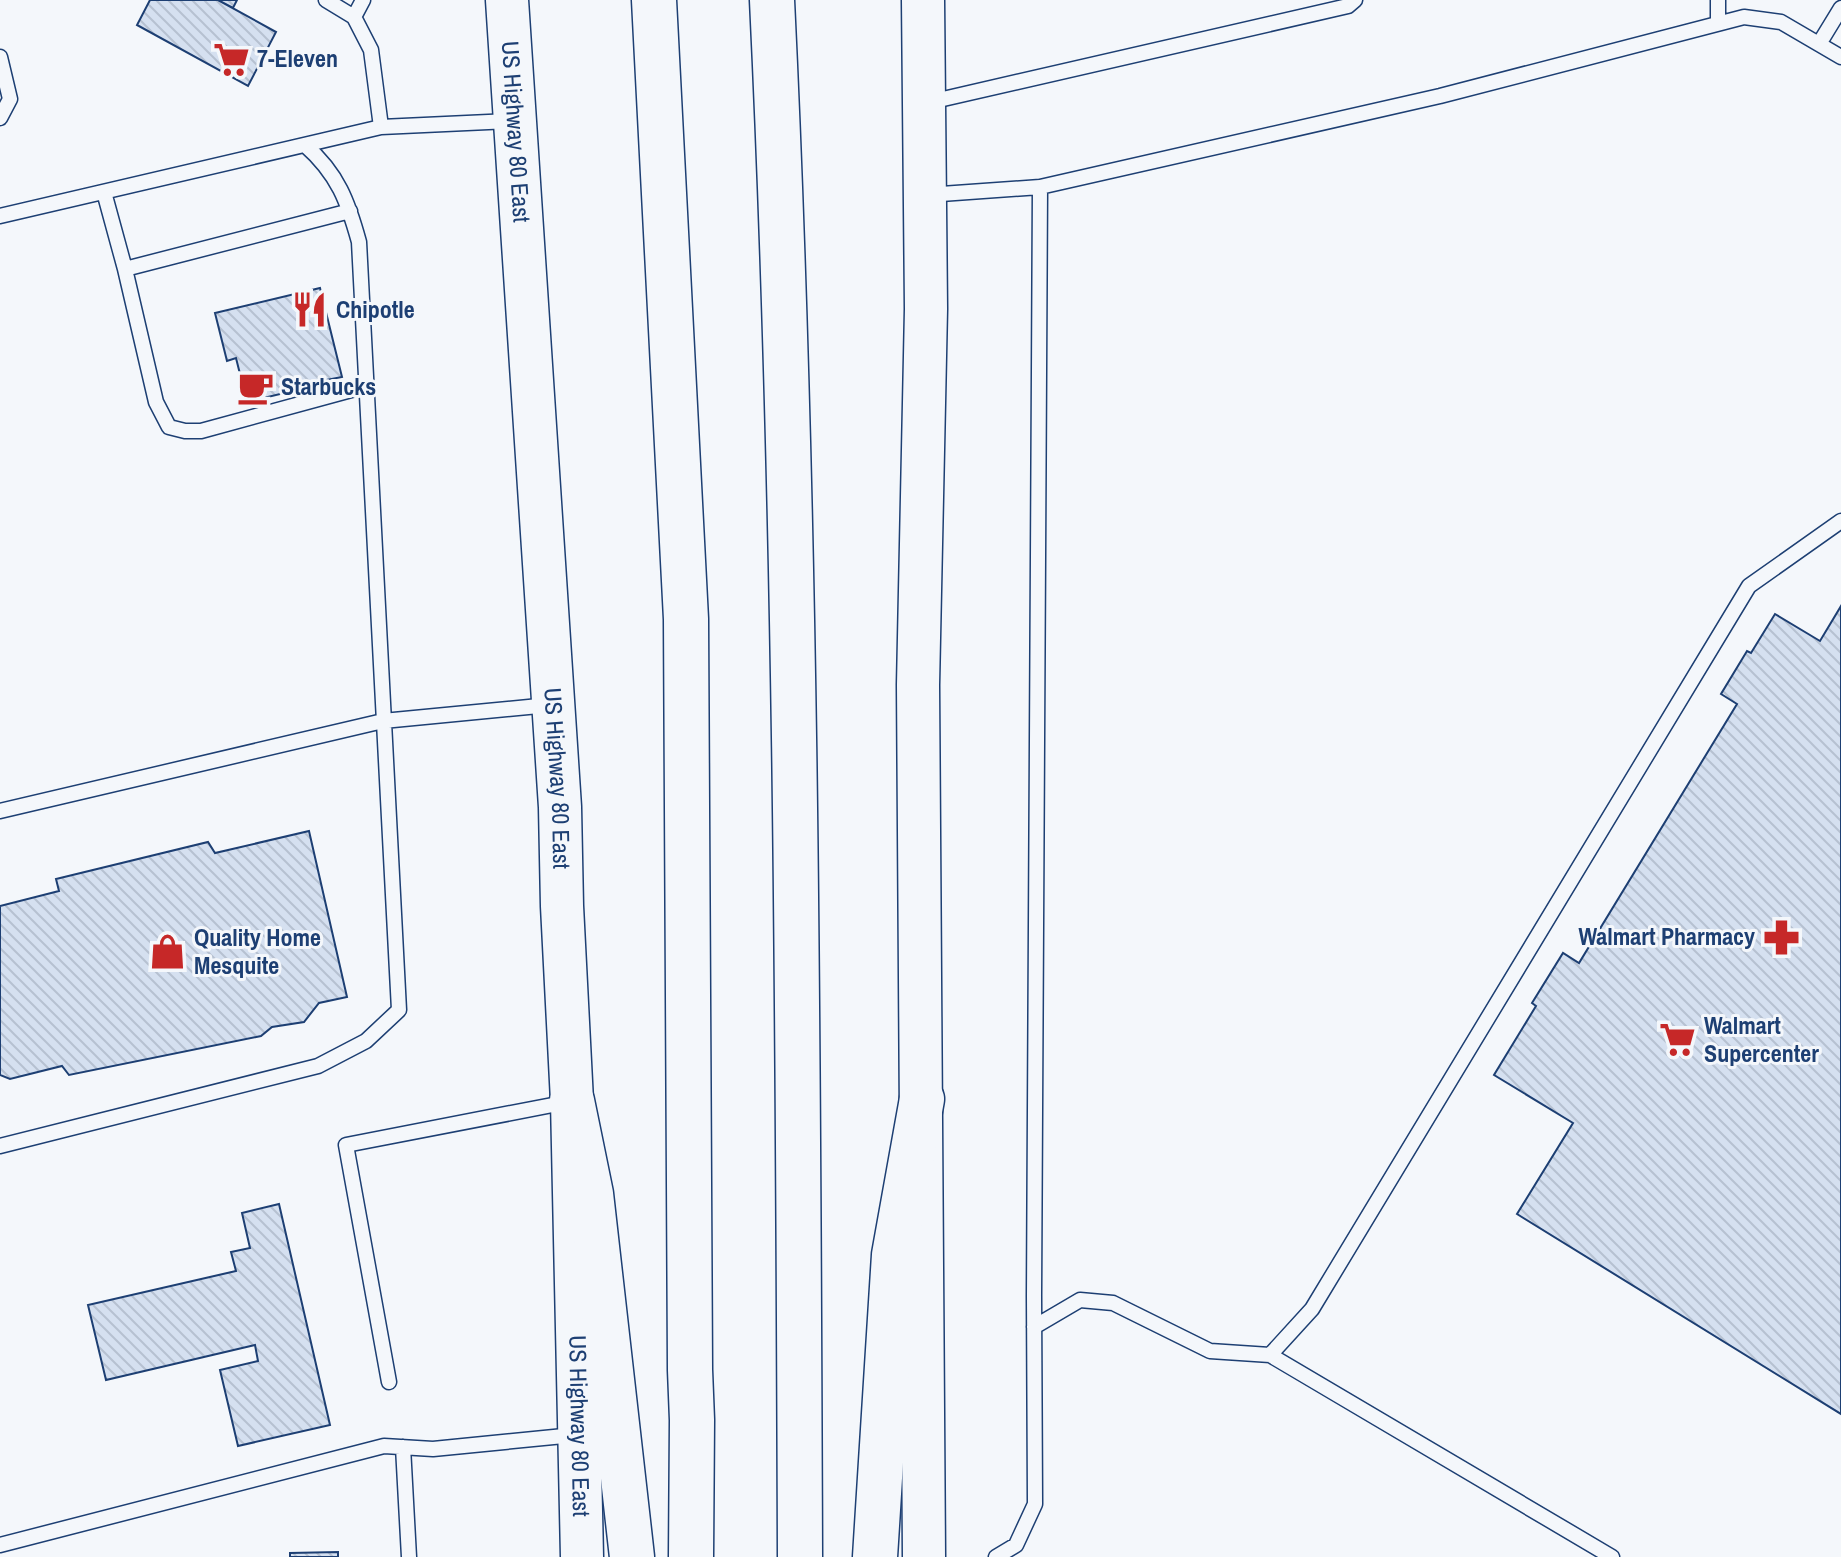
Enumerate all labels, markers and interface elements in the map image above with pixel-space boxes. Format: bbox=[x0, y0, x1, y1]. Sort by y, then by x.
supermarket icon: 7-Eleven bbox=[212, 40, 250, 78]
street label: US Highway 80 East bbox=[495, 40, 539, 224]
place label: 7-Eleven bbox=[257, 42, 338, 74]
restaurant icon: Chipotle bbox=[291, 291, 329, 329]
place label: Chipotle bbox=[336, 293, 415, 325]
cafe icon: Starbucks bbox=[236, 368, 274, 406]
place label: Starbucks bbox=[281, 370, 376, 402]
street label: US Highway 80 East bbox=[537, 687, 578, 870]
pharmacy icon: Walmart Pharmacy bbox=[1762, 918, 1800, 956]
place label: Walmart Pharmacy bbox=[1579, 920, 1755, 952]
place label: Quality Home Mesquite bbox=[194, 921, 321, 981]
shop icon: Quality Home Mesquite bbox=[149, 933, 187, 971]
place label: Walmart Supercenter bbox=[1704, 1009, 1819, 1069]
supermarket icon: Walmart Supercenter bbox=[1659, 1021, 1697, 1059]
street label: US Highway 80 East bbox=[562, 1335, 598, 1518]

